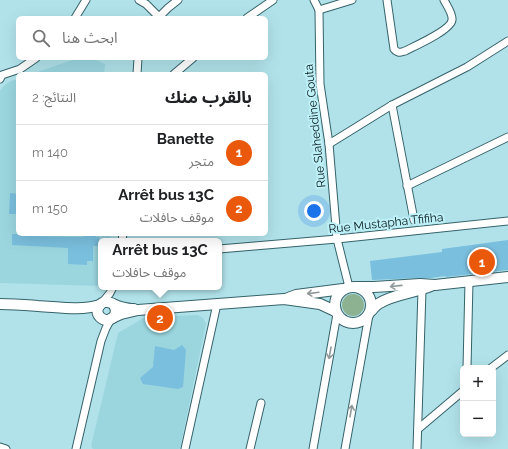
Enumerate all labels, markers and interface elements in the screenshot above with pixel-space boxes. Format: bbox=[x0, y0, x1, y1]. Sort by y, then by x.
search box bbox=[16, 16, 268, 60]
icon: search bbox=[30, 27, 52, 49]
text: ابحث هنا bbox=[62, 29, 118, 47]
street label: Rue Slaheddine Gouta bbox=[302, 64, 328, 188]
text: بالقرب منك bbox=[165, 87, 252, 107]
text: النتائج: 2 bbox=[32, 90, 76, 105]
text: Banette bbox=[157, 130, 214, 148]
text: 140 m bbox=[32, 145, 68, 160]
text: 1 bbox=[236, 145, 242, 160]
text: متجر bbox=[189, 154, 214, 169]
text: Arrêt bus 13C bbox=[118, 186, 214, 204]
text: 150 m bbox=[32, 201, 68, 216]
text: 2 bbox=[235, 201, 243, 216]
your location bbox=[304, 201, 324, 221]
text: موقف حافلات bbox=[140, 210, 214, 225]
street label: Rue Mustapha Tfifiha bbox=[328, 210, 444, 236]
popup bbox=[98, 238, 222, 290]
text: Arrêt bus 13C bbox=[112, 241, 208, 259]
pin: 1 bbox=[469, 247, 495, 277]
text: موقف حافلات bbox=[112, 265, 186, 280]
one-way arrow bbox=[390, 282, 403, 289]
one-way arrow bbox=[307, 289, 320, 297]
pin: 2 bbox=[147, 303, 173, 333]
one-way arrow bbox=[326, 346, 334, 359]
map controls bbox=[460, 365, 496, 437]
button: + bbox=[460, 365, 496, 401]
button: − bbox=[460, 401, 496, 437]
one-way arrow bbox=[347, 404, 355, 417]

